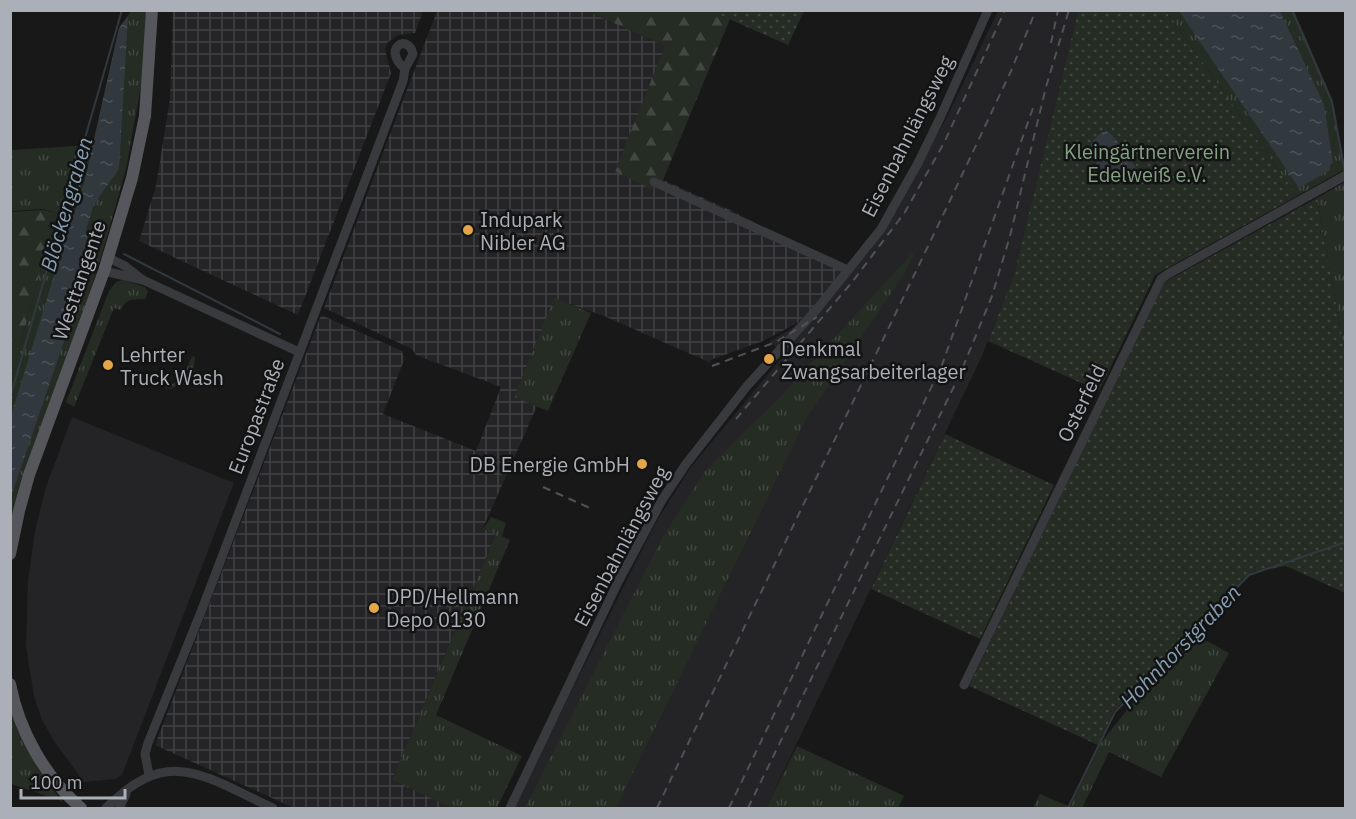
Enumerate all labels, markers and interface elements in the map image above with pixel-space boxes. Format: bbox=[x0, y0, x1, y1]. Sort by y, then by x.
street label: Eisenbahnlängsweg bbox=[855, 50, 960, 221]
water label: Blöckengraben bbox=[33, 134, 99, 274]
park label: Kleingärtnerverein Edelweiß e.V. bbox=[1064, 138, 1230, 188]
place label: Indupark Nibler AG bbox=[480, 206, 566, 256]
street label: Westtangente bbox=[46, 217, 112, 343]
marker: Indupark Nibler AG bbox=[461, 223, 475, 237]
place label: Denkmal Zwangsarbeiterlager bbox=[781, 335, 966, 385]
place label: Lehrter Truck Wash bbox=[120, 341, 224, 391]
marker: Denkmal Zwangsarbeiterlager bbox=[762, 352, 776, 366]
street label: Europastraße bbox=[222, 354, 290, 478]
marker: Lehrter Truck Wash bbox=[101, 358, 115, 372]
street label: Osterfeld bbox=[1051, 360, 1111, 446]
place label: DB Energie GmbH bbox=[470, 451, 630, 478]
marker: DB Energie GmbH bbox=[635, 457, 649, 471]
street label: Eisenbahnlängsweg bbox=[567, 461, 675, 631]
water label: Hohnhorstgraben bbox=[1114, 578, 1246, 714]
place label: DPD/Hellmann Depo 0130 bbox=[386, 583, 519, 633]
marker: DPD/Hellmann Depo 0130 bbox=[367, 601, 381, 615]
scale bar bbox=[21, 762, 124, 800]
text: 100 m bbox=[30, 771, 82, 794]

